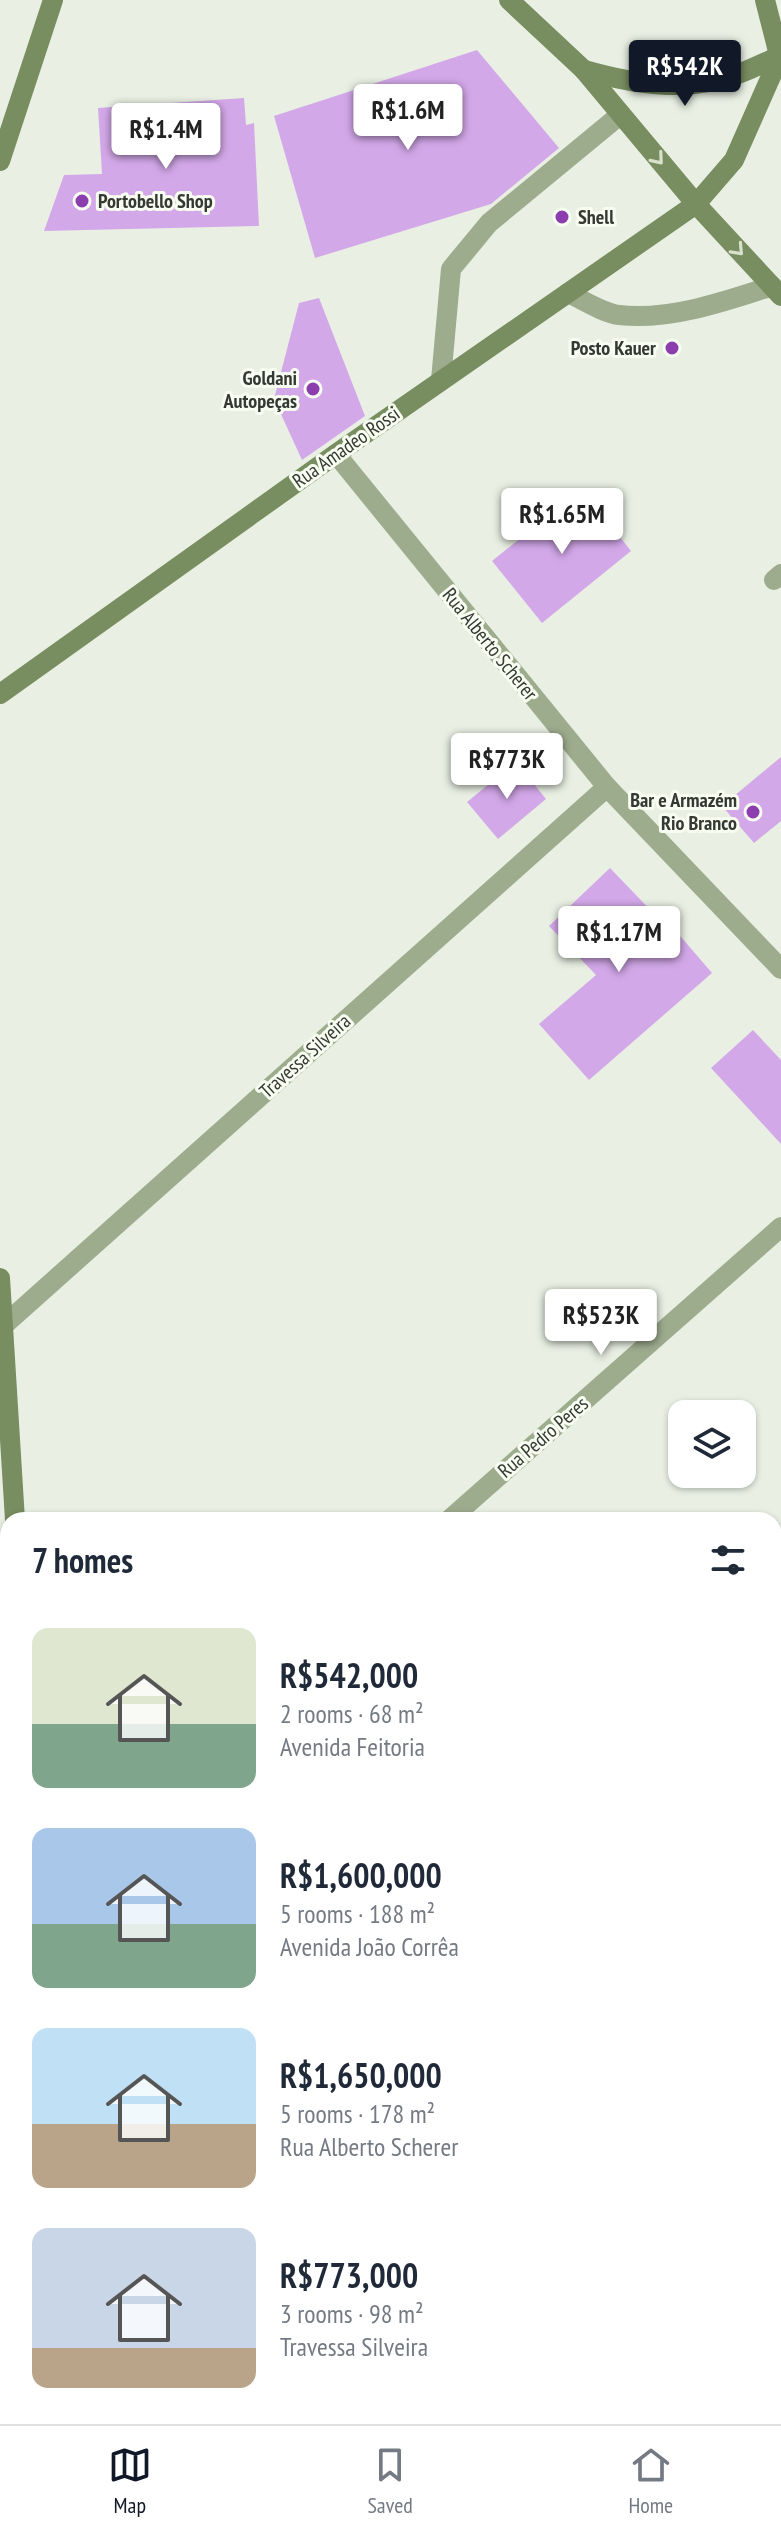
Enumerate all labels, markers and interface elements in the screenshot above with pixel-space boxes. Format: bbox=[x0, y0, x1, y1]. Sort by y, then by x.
pin: R$542K bbox=[620, 40, 750, 108]
text: R$542K bbox=[647, 49, 723, 82]
pin: R$1.6M bbox=[343, 84, 473, 152]
text: R$1.6M bbox=[371, 93, 445, 126]
pin: R$1.4M bbox=[101, 103, 231, 171]
text: R$1.4M bbox=[129, 112, 203, 145]
one-way arrow bbox=[648, 150, 663, 164]
place label: Portobello Shop bbox=[98, 188, 213, 214]
marker: Portobello Shop bbox=[73, 192, 91, 210]
place label: Shell bbox=[578, 204, 614, 230]
marker: Shell bbox=[553, 208, 571, 226]
one-way arrow bbox=[729, 240, 743, 255]
place label: Posto Kauer bbox=[571, 335, 656, 361]
marker: Posto Kauer bbox=[663, 339, 681, 357]
place label: Goldani Autopeças bbox=[223, 365, 297, 414]
marker: Goldani Autopeças bbox=[304, 380, 322, 398]
street label: Rua Amadeo Rossi bbox=[287, 400, 405, 494]
pin: R$1.65M bbox=[488, 488, 636, 556]
text: R$1.65M bbox=[519, 497, 605, 530]
street label: Rua Alberto Scherer bbox=[437, 583, 544, 706]
pin: R$773K bbox=[442, 733, 572, 801]
text: R$773K bbox=[469, 742, 545, 775]
place label: Bar e Armazém Rio Branco bbox=[630, 787, 737, 836]
marker: Bar e Armazém Rio Branco bbox=[744, 803, 762, 821]
pin: R$1.17M bbox=[545, 906, 693, 974]
text: R$1.17M bbox=[576, 915, 662, 948]
street label: Travessa Silveira bbox=[254, 1008, 356, 1104]
pin: R$523K bbox=[536, 1289, 666, 1357]
text: R$523K bbox=[563, 1298, 639, 1331]
street label: Rua Pedro Peres bbox=[492, 1390, 594, 1483]
map controls bbox=[668, 1400, 756, 1488]
button: layers bbox=[668, 1400, 756, 1488]
text: 7 homes bbox=[32, 1538, 133, 1582]
icon: filters bbox=[706, 1538, 750, 1582]
text: R$542,000 bbox=[280, 1653, 418, 1697]
icon: home bbox=[96, 1660, 192, 1756]
text: 2 rooms · 68 m² bbox=[280, 1697, 424, 1730]
text: Avenida Feitoria bbox=[280, 1730, 425, 1763]
text: R$1,600,000 bbox=[280, 1853, 442, 1897]
icon: home bbox=[96, 1860, 192, 1956]
text: 5 rooms · 188 m² bbox=[280, 1897, 435, 1930]
text: Avenida João Corrêa bbox=[280, 1930, 459, 1963]
text: R$1,650,000 bbox=[280, 2053, 442, 2097]
icon: home bbox=[96, 2060, 192, 2156]
text: 5 rooms · 178 m² bbox=[280, 2097, 435, 2130]
text: Rua Alberto Scherer bbox=[280, 2130, 458, 2163]
text: R$773,000 bbox=[280, 2253, 418, 2297]
icon: home bbox=[96, 2260, 192, 2356]
text: 3 rooms · 98 m² bbox=[280, 2297, 424, 2330]
text: Travessa Silveira bbox=[280, 2330, 428, 2363]
tab: Map bbox=[108, 2443, 152, 2519]
tab: Saved bbox=[367, 2443, 413, 2519]
tab: Home bbox=[628, 2443, 673, 2519]

